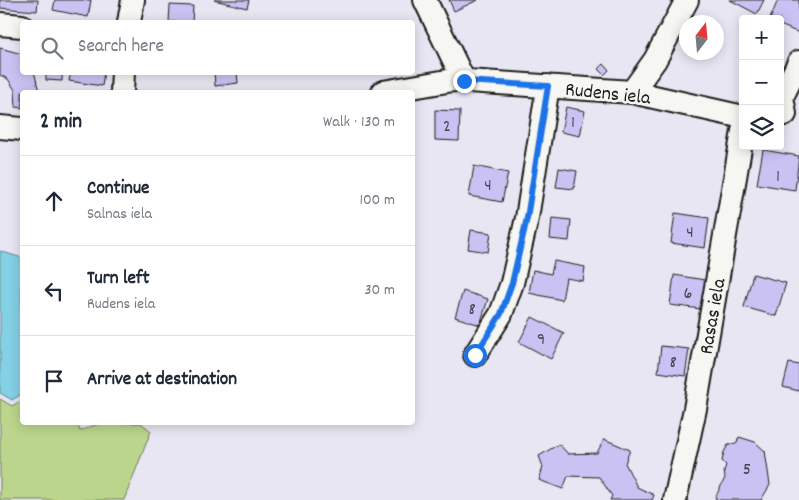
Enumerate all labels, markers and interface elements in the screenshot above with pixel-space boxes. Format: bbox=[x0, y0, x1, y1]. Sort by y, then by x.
north arrow bbox=[679, 15, 724, 60]
map controls bbox=[739, 15, 784, 150]
button: + bbox=[739, 15, 784, 60]
search box bbox=[20, 20, 415, 75]
icon: search bbox=[38, 34, 66, 62]
text: Search here bbox=[78, 34, 164, 61]
button: − bbox=[739, 60, 784, 105]
route end bbox=[453, 70, 476, 93]
street label: Rudens iela bbox=[564, 77, 652, 113]
button: layers bbox=[739, 105, 784, 150]
text: 2 min bbox=[40, 108, 82, 138]
text: Walk · 130 m bbox=[323, 111, 395, 134]
house number: 1 bbox=[571, 111, 575, 136]
house number: 2 bbox=[443, 115, 451, 140]
house number: 1 bbox=[776, 165, 780, 190]
house number: 4 bbox=[484, 174, 492, 199]
text: Continue bbox=[87, 176, 149, 203]
icon: ahead bbox=[40, 187, 68, 215]
text: 100 m bbox=[359, 189, 395, 212]
text: Salnas iela bbox=[87, 203, 152, 226]
house number: 4 bbox=[686, 221, 694, 246]
text: Turn left bbox=[87, 266, 150, 293]
street label: Rasas iela bbox=[694, 276, 734, 357]
icon: left bbox=[40, 277, 68, 305]
text: 30 m bbox=[365, 279, 395, 302]
house number: 6 bbox=[684, 282, 692, 307]
text: Rudens iela bbox=[87, 293, 155, 316]
house number: 8 bbox=[468, 298, 476, 323]
house number: 9 bbox=[537, 328, 545, 353]
route start bbox=[464, 344, 487, 367]
house number: 8 bbox=[669, 351, 677, 376]
icon: arrive bbox=[40, 367, 68, 395]
text: Arrive at destination bbox=[87, 367, 237, 394]
house number: 5 bbox=[743, 458, 751, 483]

